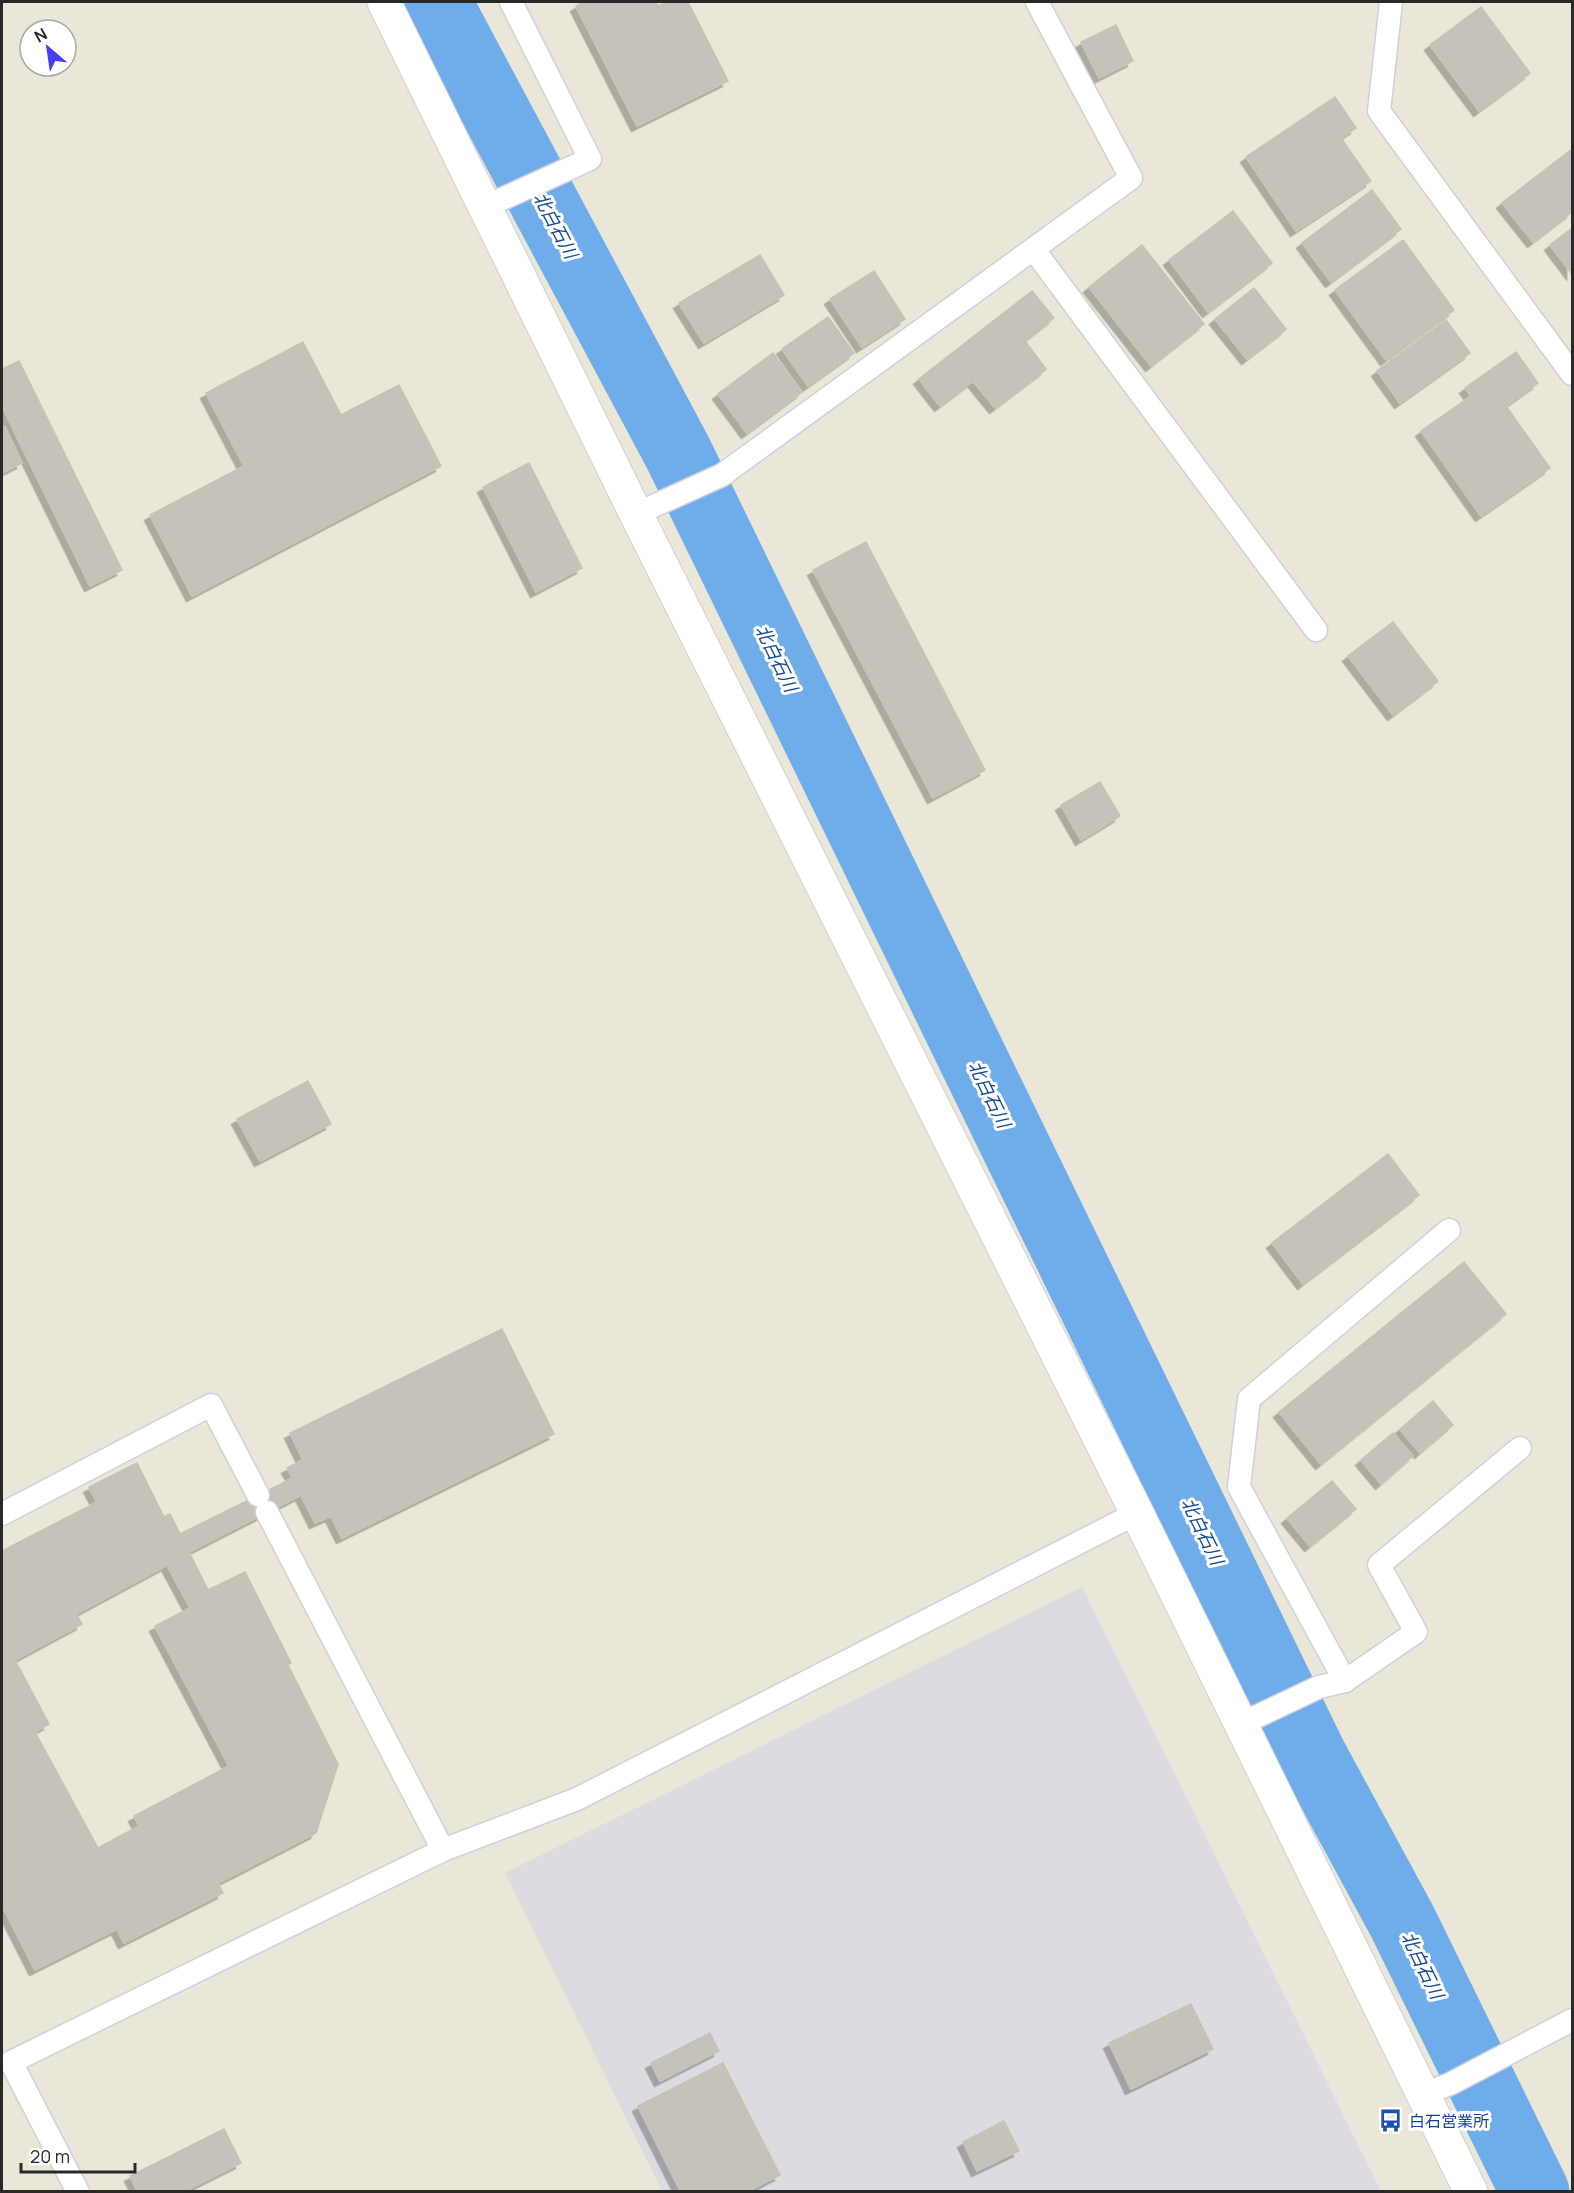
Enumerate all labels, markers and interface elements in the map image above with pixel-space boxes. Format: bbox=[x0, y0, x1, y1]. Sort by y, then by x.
north arrow bbox=[18, 18, 78, 78]
text: N bbox=[30, 22, 51, 47]
water label: 北白石川 bbox=[529, 188, 584, 264]
water label: 北白石川 bbox=[750, 620, 804, 697]
water label: 北白石川 bbox=[963, 1056, 1017, 1133]
water label: 北白石川 bbox=[1176, 1493, 1230, 1570]
water label: 北白石川 bbox=[1396, 1927, 1450, 2004]
bus stop icon: 白石営業所 bbox=[1378, 2108, 1404, 2134]
place label: 白石営業所 bbox=[1409, 2110, 1489, 2132]
scale bar bbox=[21, 2136, 135, 2174]
text: 20 m bbox=[30, 2144, 70, 2168]

